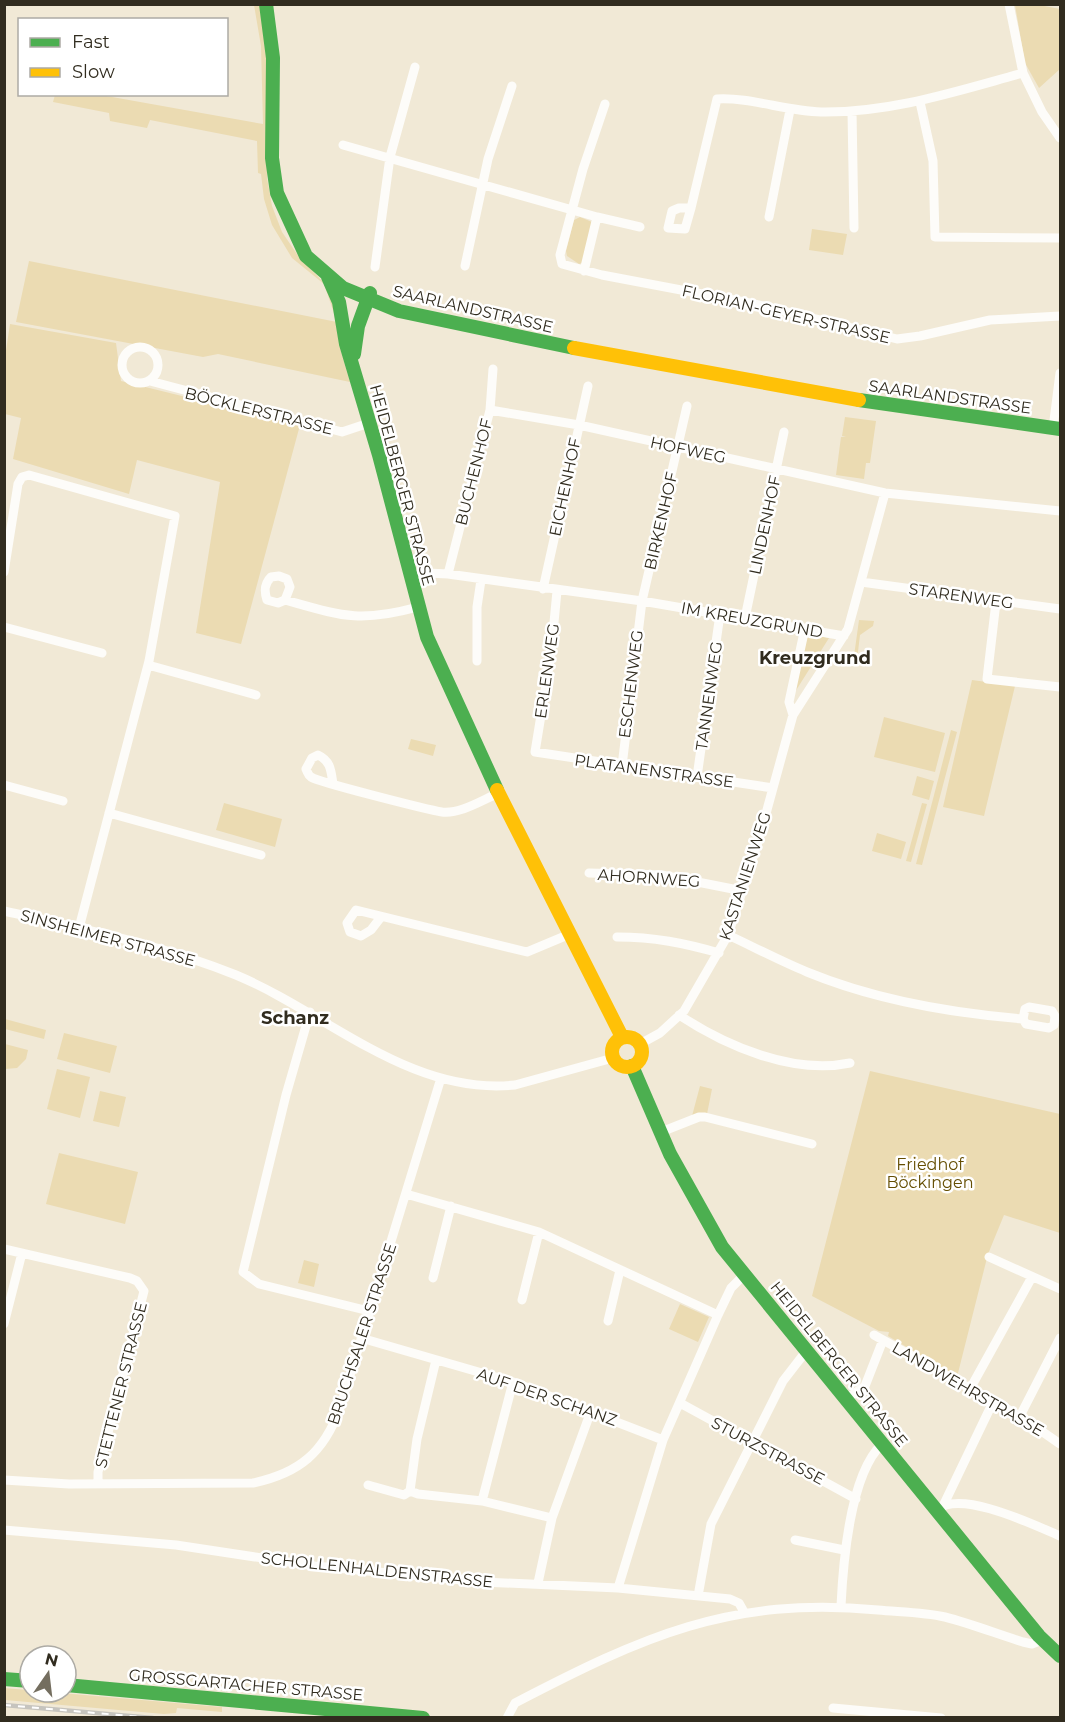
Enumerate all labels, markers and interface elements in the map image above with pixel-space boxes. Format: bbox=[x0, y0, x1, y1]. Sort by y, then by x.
legend bbox=[18, 18, 228, 96]
text: Fast bbox=[72, 31, 110, 53]
text: Slow bbox=[72, 61, 115, 83]
street label: SAARLANDSTRASSE bbox=[391, 281, 555, 337]
street label: FLORIAN-GEYER-STRASSE bbox=[680, 281, 892, 347]
street label: SAARLANDSTRASSE bbox=[868, 376, 1032, 418]
street label: BÖCKLERSTRASSE bbox=[183, 382, 335, 439]
street label: HEIDELBERGER STRASSE bbox=[366, 382, 438, 588]
street label: BUCHENHOF bbox=[452, 417, 496, 527]
street label: HOFWEG bbox=[648, 433, 728, 467]
street label: EICHENHOF bbox=[545, 436, 585, 538]
street label: BIRKENHOF bbox=[640, 470, 682, 572]
street label: LINDENHOF bbox=[745, 474, 785, 576]
street label: STARENWEG bbox=[907, 579, 1015, 613]
street label: IM KREUZGRUND bbox=[680, 598, 824, 642]
street label: ERLENWEG bbox=[531, 622, 563, 720]
street label: ESCHENWEG bbox=[615, 629, 647, 739]
street label: TANNENWEG bbox=[692, 640, 726, 752]
district label: Kreuzgrund bbox=[759, 647, 871, 669]
street label: PLATANENSTRASSE bbox=[573, 750, 735, 792]
street label: KASTANIENWEG bbox=[715, 809, 775, 943]
street label: AHORNWEG bbox=[597, 865, 701, 891]
street label: SINSHEIMER STRASSE bbox=[19, 906, 197, 970]
district label: Schanz bbox=[261, 1007, 329, 1029]
park label: Friedhof Böckingen bbox=[886, 1155, 974, 1192]
street label: BRUCHSALER STRASSE bbox=[324, 1241, 400, 1427]
street label: HEIDELBERGER STRASSE bbox=[766, 1277, 912, 1451]
street label: STETTENER STRASSE bbox=[91, 1300, 151, 1470]
street label: LANDWEHRSTRASSE bbox=[889, 1338, 1047, 1440]
street label: AUF DER SCHANZ bbox=[474, 1364, 620, 1430]
street label: STURZSTRASSE bbox=[708, 1413, 828, 1489]
street label: SCHOLLENHALDENSTRASSE bbox=[260, 1548, 494, 1592]
north arrow bbox=[18, 1644, 78, 1704]
text: N bbox=[43, 1649, 60, 1671]
street label: GROSSGARTACHER STRASSE bbox=[128, 1665, 364, 1705]

